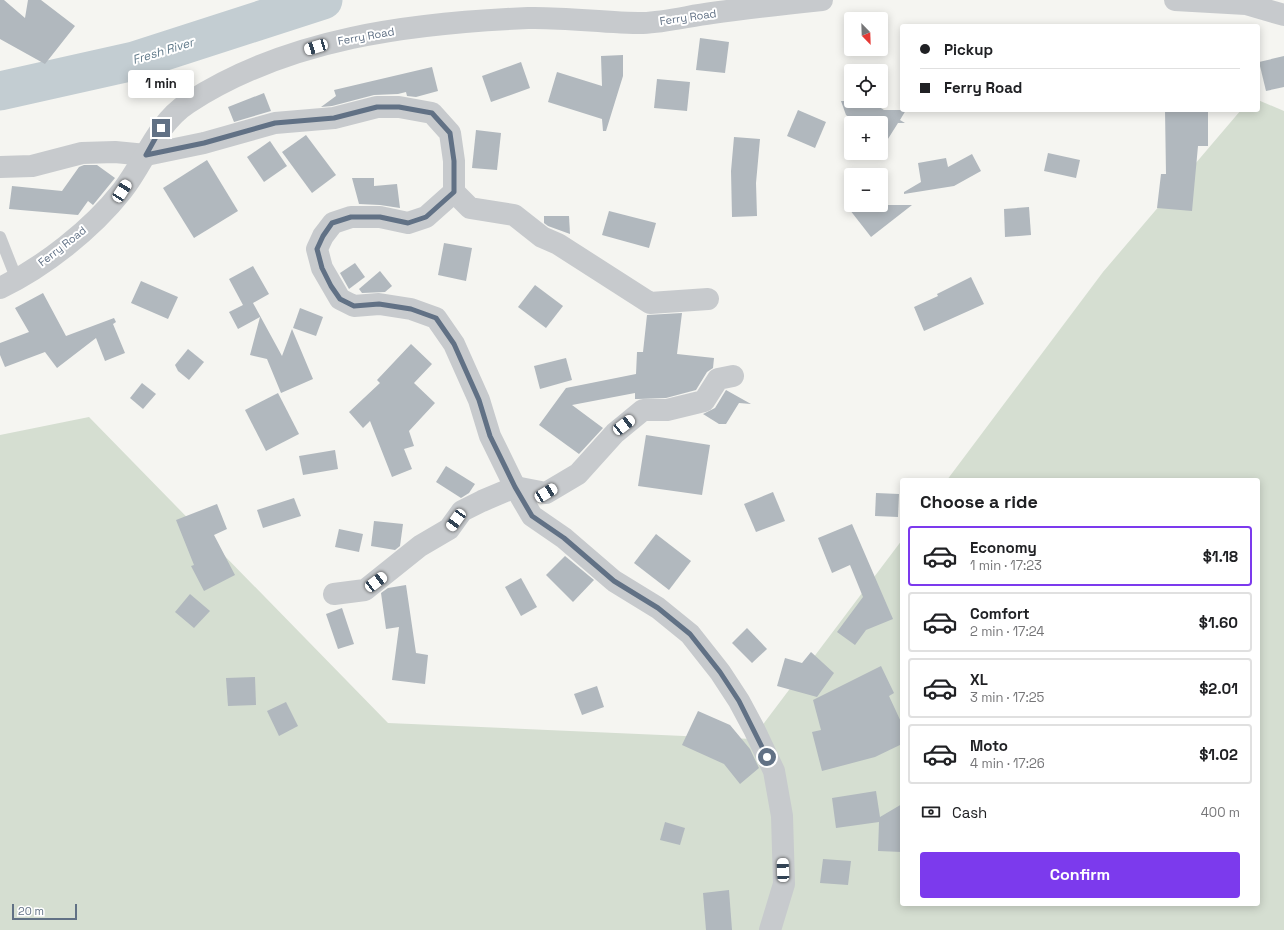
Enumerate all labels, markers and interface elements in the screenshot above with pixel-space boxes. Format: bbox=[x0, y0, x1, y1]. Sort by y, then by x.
street label: Ferry Road bbox=[659, 6, 717, 28]
north arrow bbox=[844, 12, 888, 56]
map controls bbox=[844, 12, 888, 212]
street label: Ferry Road bbox=[337, 24, 395, 48]
water label: Fresh River bbox=[131, 34, 197, 68]
car bbox=[303, 38, 329, 56]
text: Pickup bbox=[944, 40, 993, 59]
button: locate bbox=[844, 64, 888, 108]
callout: 1 min bbox=[128, 70, 194, 98]
text: 1 min bbox=[145, 75, 177, 92]
text: Ferry Road bbox=[944, 78, 1022, 97]
button: + bbox=[844, 116, 888, 160]
route end bbox=[152, 119, 170, 137]
button: − bbox=[844, 168, 888, 212]
car bbox=[110, 178, 134, 204]
street label: Ferry Road bbox=[35, 223, 89, 269]
car bbox=[611, 413, 637, 437]
car bbox=[533, 482, 559, 504]
text: Choose a ride bbox=[920, 490, 1038, 513]
car bbox=[444, 507, 468, 533]
icon: car bbox=[922, 538, 958, 574]
text: Economy bbox=[970, 538, 1037, 557]
text: $1.18 bbox=[1203, 547, 1238, 566]
text: 1 min · 17:23 bbox=[970, 557, 1042, 574]
car bbox=[363, 570, 389, 594]
icon: car bbox=[922, 604, 958, 640]
text: Comfort bbox=[970, 604, 1030, 623]
text: $1.60 bbox=[1199, 613, 1238, 632]
text: 2 min · 17:24 bbox=[970, 623, 1044, 640]
icon: car bbox=[922, 670, 958, 706]
text: XL bbox=[970, 670, 988, 689]
text: $2.01 bbox=[1199, 679, 1238, 698]
text: 3 min · 17:25 bbox=[970, 689, 1044, 706]
icon: car bbox=[922, 736, 958, 772]
text: Moto bbox=[970, 736, 1008, 755]
text: $1.02 bbox=[1199, 745, 1238, 764]
route start bbox=[758, 748, 776, 766]
text: 4 min · 17:26 bbox=[970, 755, 1045, 772]
icon: cash bbox=[920, 801, 942, 823]
text: Cash bbox=[952, 803, 987, 822]
text: 400 m bbox=[1201, 804, 1240, 821]
button: Confirm bbox=[920, 852, 1240, 898]
car bbox=[777, 858, 789, 882]
scale bar bbox=[12, 902, 77, 921]
text: 20 m bbox=[18, 904, 44, 918]

